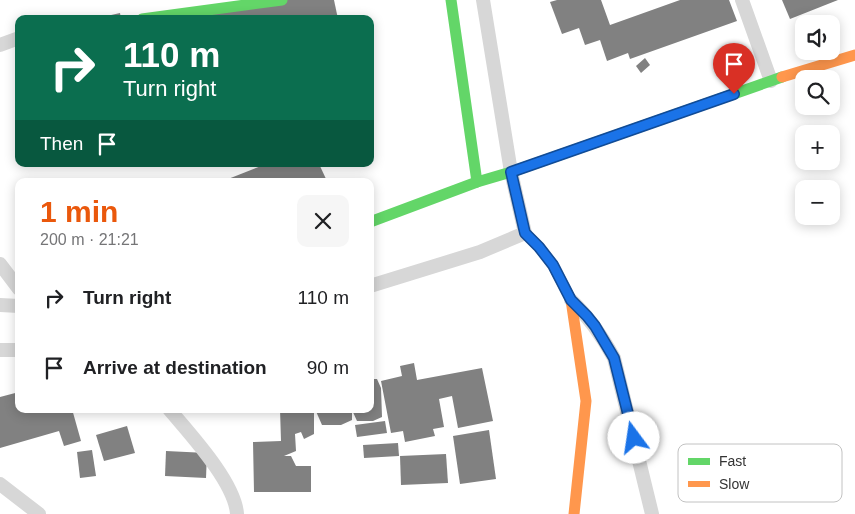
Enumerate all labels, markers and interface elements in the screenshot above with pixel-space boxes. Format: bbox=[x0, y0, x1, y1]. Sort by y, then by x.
map controls bbox=[795, 15, 840, 225]
button: sound bbox=[795, 15, 840, 60]
icon: right bbox=[40, 35, 105, 100]
text: 110 m bbox=[123, 35, 220, 74]
pin bbox=[713, 43, 755, 94]
icon: arrive bbox=[720, 50, 748, 78]
button: search bbox=[795, 70, 840, 115]
text: Turn right bbox=[123, 76, 216, 101]
button: + bbox=[795, 125, 840, 170]
icon: arrive bbox=[93, 130, 121, 158]
text: Then bbox=[40, 133, 83, 154]
button: − bbox=[795, 180, 840, 225]
text: 1 min bbox=[40, 195, 118, 228]
button: close bbox=[297, 195, 349, 247]
text: 200 m · 21:21 bbox=[40, 231, 139, 248]
icon: right bbox=[40, 284, 68, 312]
text: Turn right bbox=[83, 287, 171, 308]
text: 110 m bbox=[298, 287, 349, 308]
icon: arrive bbox=[40, 354, 68, 382]
text: Arrive at destination bbox=[83, 357, 267, 378]
text: 90 m bbox=[307, 357, 349, 378]
position arrow bbox=[607, 411, 659, 463]
legend bbox=[678, 444, 842, 502]
text: Fast bbox=[719, 453, 746, 469]
text: Slow bbox=[719, 476, 750, 492]

